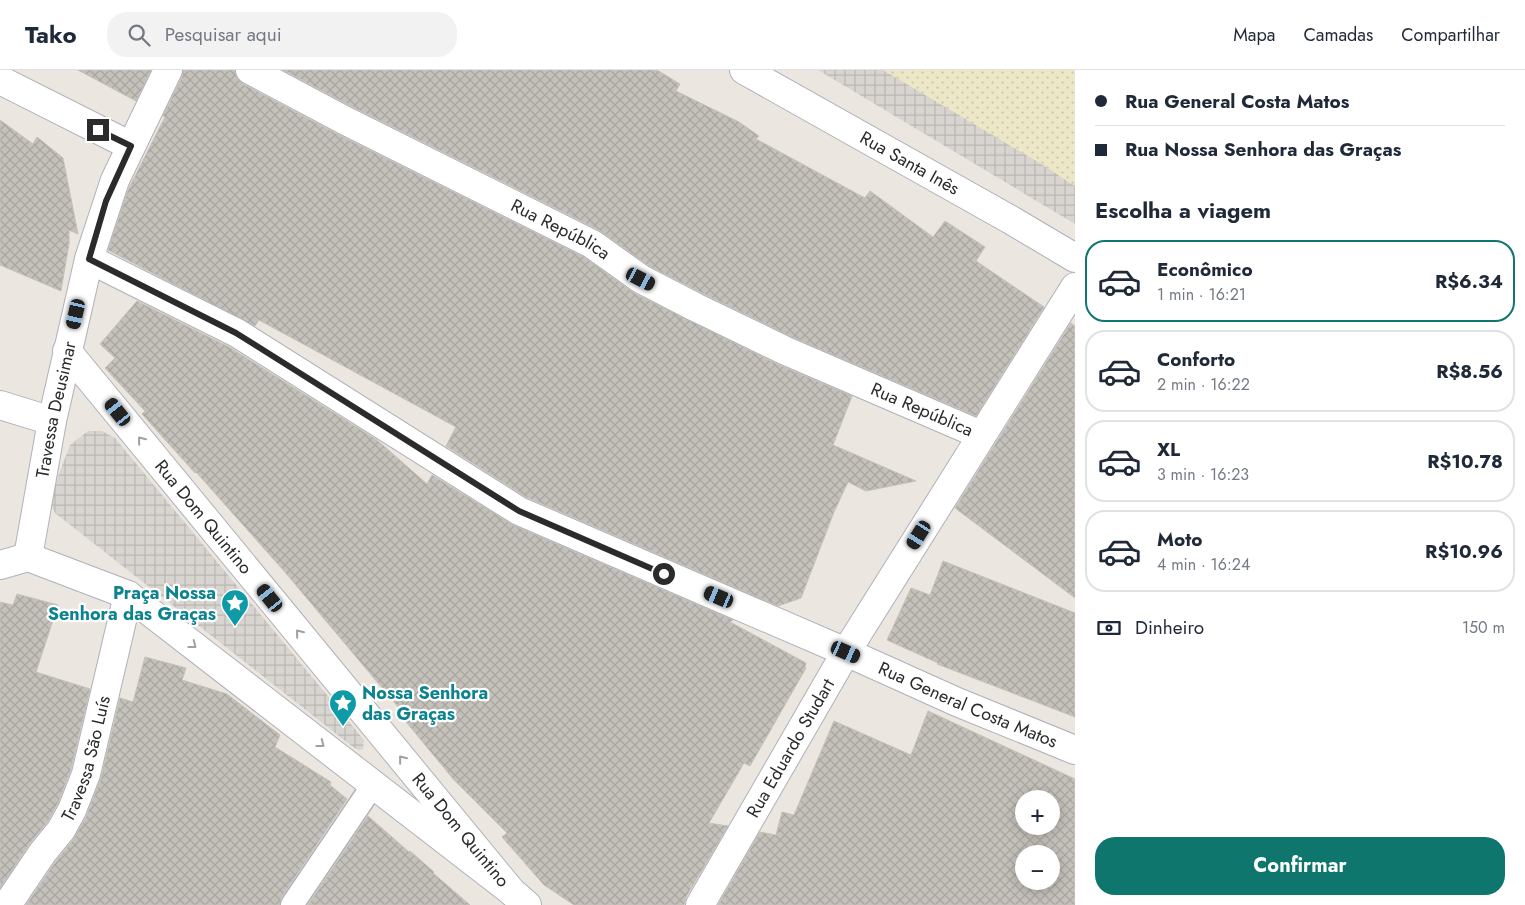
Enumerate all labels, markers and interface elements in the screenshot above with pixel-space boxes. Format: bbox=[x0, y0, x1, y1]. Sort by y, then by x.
search box bbox=[107, 12, 457, 57]
text: Tako bbox=[25, 17, 77, 52]
icon: search bbox=[125, 21, 153, 49]
text: Pesquisar aqui bbox=[165, 21, 282, 48]
text: Mapa bbox=[1233, 22, 1275, 48]
text: Camadas bbox=[1303, 22, 1373, 48]
text: Compartilhar bbox=[1401, 22, 1500, 48]
text: Rua General Costa Matos bbox=[1125, 88, 1349, 115]
route end bbox=[87, 119, 109, 141]
street label: Rua Santa Inês bbox=[855, 125, 964, 201]
text: Rua Nossa Senhora das Graças bbox=[1125, 136, 1401, 163]
street label: Rua República bbox=[506, 192, 616, 266]
text: Escolha a viagem bbox=[1095, 194, 1271, 226]
text: Econômico bbox=[1157, 256, 1253, 283]
icon: car bbox=[1097, 259, 1142, 304]
car bbox=[624, 266, 657, 292]
text: R$6.34 bbox=[1435, 268, 1503, 295]
text: 1 min · 16:21 bbox=[1157, 283, 1246, 306]
car bbox=[65, 298, 86, 330]
street label: Travessa Deusimar bbox=[29, 338, 83, 480]
text: Conforto bbox=[1157, 346, 1235, 373]
icon: car bbox=[1097, 349, 1142, 394]
text: R$8.56 bbox=[1436, 358, 1503, 385]
text: 2 min · 16:22 bbox=[1157, 373, 1250, 396]
street label: Rua República bbox=[867, 376, 977, 443]
car bbox=[102, 396, 133, 428]
text: XL bbox=[1157, 436, 1180, 463]
one-way arrow bbox=[138, 437, 146, 446]
icon: car bbox=[1097, 439, 1142, 484]
text: R$10.78 bbox=[1427, 448, 1503, 475]
street label: Rua Dom Quintino bbox=[149, 454, 259, 580]
text: 3 min · 16:23 bbox=[1157, 463, 1249, 486]
car bbox=[904, 518, 933, 552]
text: Moto bbox=[1157, 526, 1202, 553]
icon: car bbox=[1097, 529, 1142, 574]
text: R$10.96 bbox=[1425, 538, 1503, 565]
text: 4 min · 16:24 bbox=[1157, 553, 1250, 576]
route start bbox=[653, 563, 675, 585]
place label: Praça Nossa Senhora das Graças bbox=[48, 580, 216, 627]
car bbox=[254, 582, 285, 614]
car bbox=[702, 584, 735, 610]
place icon: Praça Nossa Senhora das Graças bbox=[220, 588, 250, 627]
icon: cash bbox=[1095, 614, 1123, 642]
text: Dinheiro bbox=[1135, 614, 1204, 641]
text: 150 m bbox=[1462, 616, 1505, 639]
one-way arrow bbox=[297, 630, 305, 639]
one-way arrow bbox=[187, 639, 196, 647]
car bbox=[829, 639, 862, 665]
street label: Rua General Costa Matos bbox=[874, 655, 1061, 755]
street label: Rua Eduardo Studart bbox=[740, 673, 841, 823]
place label: Nossa Senhora das Graças bbox=[362, 680, 488, 727]
place icon: Nossa Senhora das Graças bbox=[328, 688, 358, 727]
street label: Travessa São Luís bbox=[55, 693, 117, 826]
one-way arrow bbox=[315, 738, 325, 747]
one-way arrow bbox=[400, 756, 408, 765]
street label: Rua Dom Quintino bbox=[406, 767, 516, 893]
map controls bbox=[1015, 790, 1060, 890]
button: + bbox=[1015, 790, 1060, 835]
button: Confirmar bbox=[1095, 837, 1505, 895]
button: − bbox=[1015, 845, 1060, 890]

